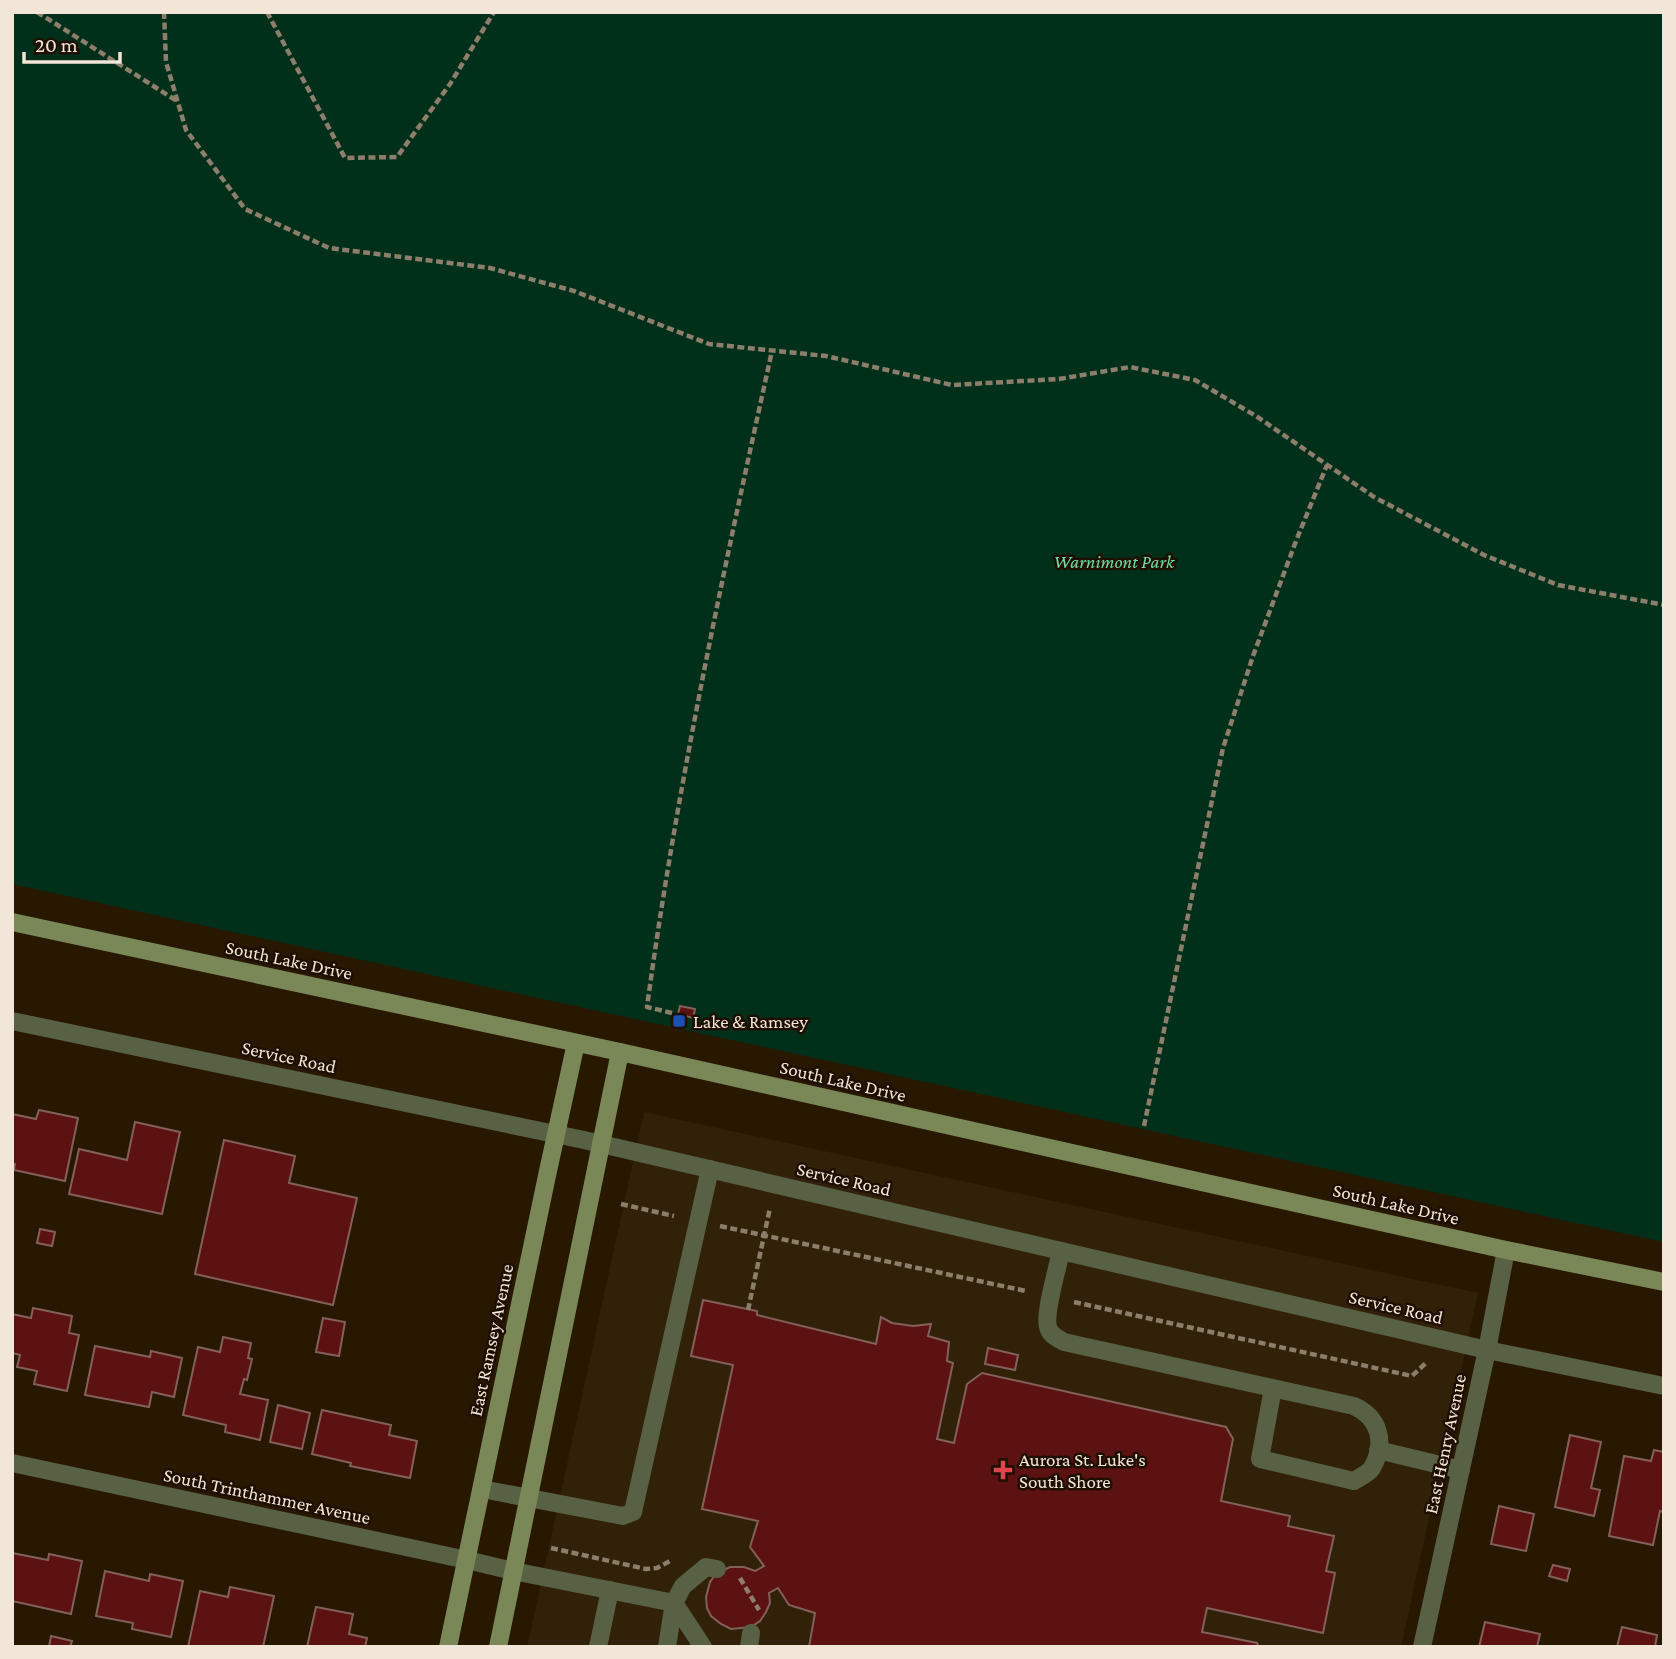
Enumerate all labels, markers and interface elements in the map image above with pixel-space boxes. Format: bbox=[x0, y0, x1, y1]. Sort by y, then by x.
scale bar bbox=[24, 21, 121, 65]
text: 20 m bbox=[35, 33, 78, 57]
park label: Warnimont Park bbox=[1054, 551, 1175, 572]
street label: South Lake Drive bbox=[224, 936, 354, 984]
place label: Lake & Ramsey bbox=[693, 1011, 808, 1032]
marker: Lake & Ramsey bbox=[671, 1013, 687, 1029]
street label: Service Road bbox=[240, 1037, 338, 1077]
street label: South Lake Drive bbox=[778, 1056, 908, 1106]
street label: Service Road bbox=[795, 1158, 893, 1200]
street label: South Lake Drive bbox=[1331, 1179, 1461, 1229]
street label: East Ramsey Avenue bbox=[465, 1262, 517, 1418]
street label: Service Road bbox=[1347, 1286, 1445, 1328]
street label: East Henry Avenue bbox=[1420, 1372, 1470, 1516]
place label: Aurora St. Luke's South Shore bbox=[1019, 1449, 1146, 1492]
marker: Aurora St. Luke's South Shore bbox=[993, 1460, 1013, 1480]
street label: South Trinthammer Avenue bbox=[162, 1464, 372, 1528]

